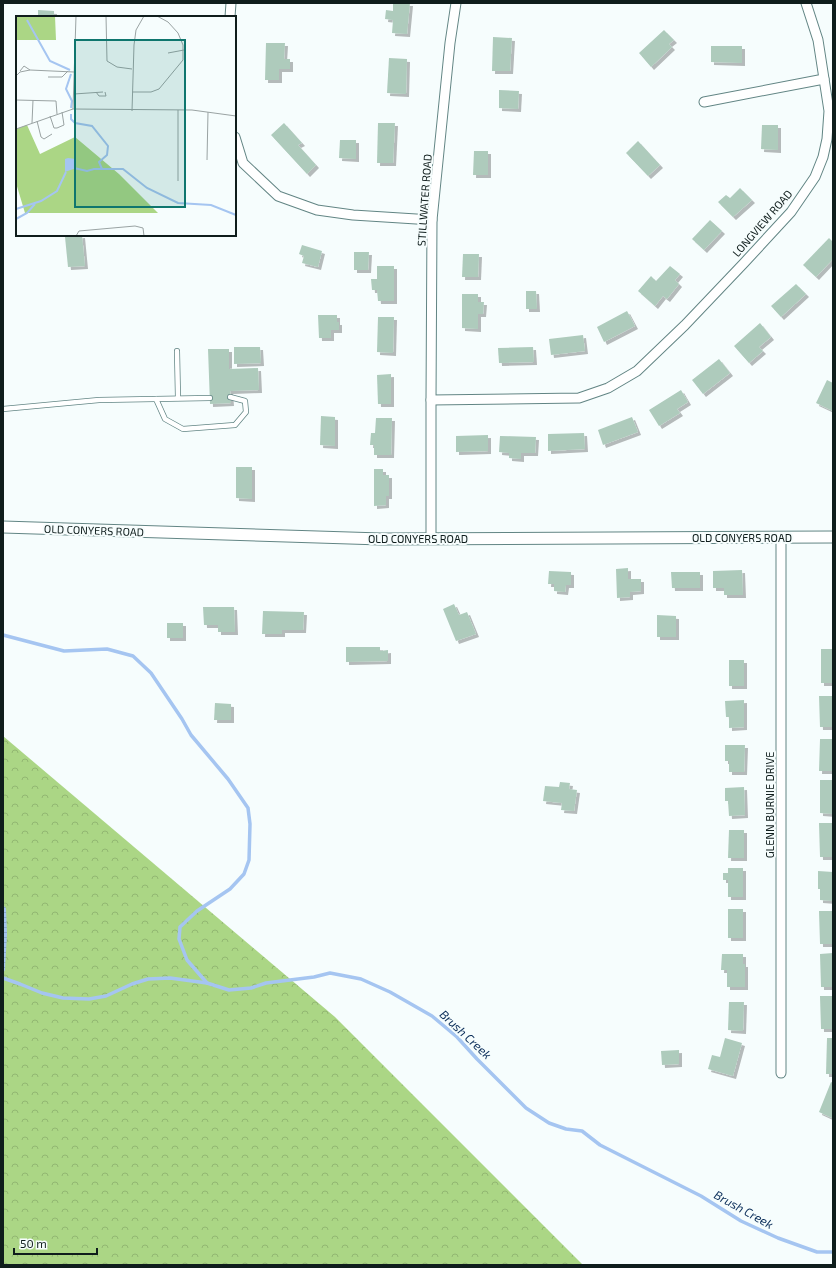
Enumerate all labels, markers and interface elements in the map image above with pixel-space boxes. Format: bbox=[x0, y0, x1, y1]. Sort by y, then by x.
inset map bbox=[16, 16, 236, 236]
street label: STILLWATER ROAD bbox=[414, 153, 434, 247]
street label: LONGVIEW ROAD bbox=[729, 187, 795, 259]
street label: OLD CONYERS ROAD bbox=[44, 522, 144, 538]
street label: OLD CONYERS ROAD bbox=[692, 531, 792, 544]
street label: OLD CONYERS ROAD bbox=[368, 532, 468, 545]
street label: GLENN BURNIE DRIVE bbox=[763, 752, 776, 858]
water label: Brush Creek bbox=[437, 1007, 495, 1061]
water label: Brush Creek bbox=[712, 1187, 776, 1231]
scale bar bbox=[14, 1230, 97, 1256]
text: 50 m bbox=[20, 1236, 47, 1250]

